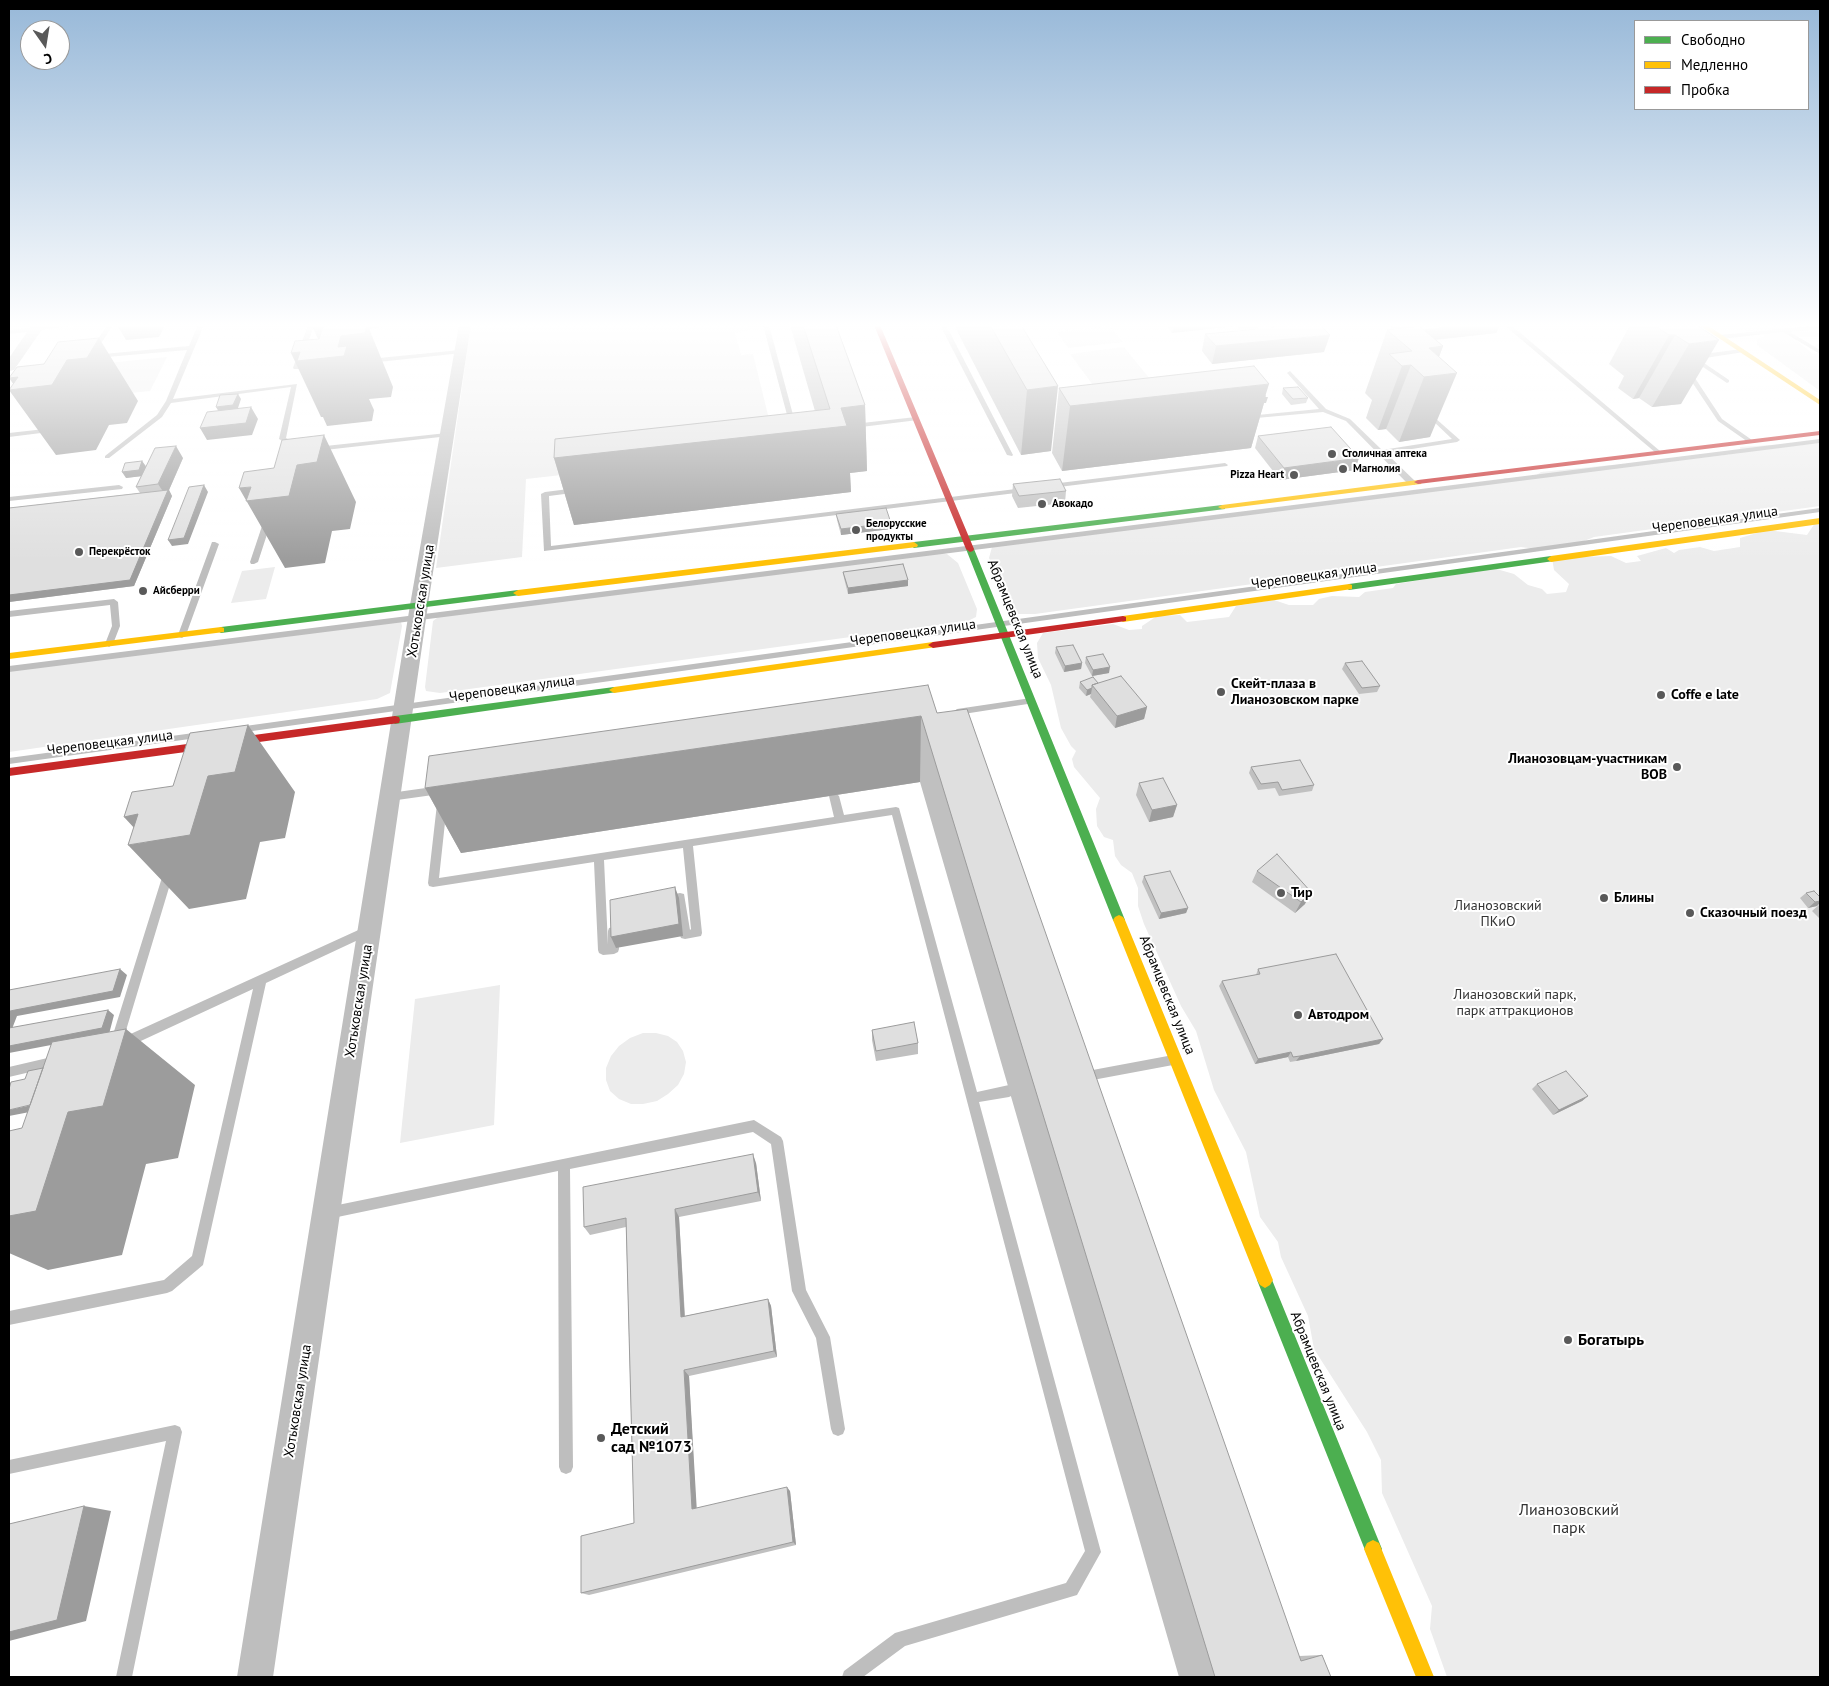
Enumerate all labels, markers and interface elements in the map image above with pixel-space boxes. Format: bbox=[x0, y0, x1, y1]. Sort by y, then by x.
north arrow bbox=[20, 20, 70, 70]
legend bbox=[1634, 20, 1809, 110]
text: Свободно bbox=[1681, 30, 1745, 49]
text: С bbox=[42, 49, 54, 68]
text: Медленно bbox=[1681, 55, 1748, 74]
text: Пробка bbox=[1681, 80, 1730, 99]
place label: Столичная аптека bbox=[1342, 447, 1427, 461]
marker: Столичная аптека bbox=[1326, 448, 1338, 460]
place label: Магнолия bbox=[1353, 462, 1400, 476]
marker: Магнолия bbox=[1337, 463, 1349, 475]
place label: Pizza Heart bbox=[1230, 468, 1284, 482]
marker: Pizza Heart bbox=[1288, 469, 1300, 481]
place label: Авокадо bbox=[1052, 497, 1093, 511]
marker: Авокадо bbox=[1036, 498, 1048, 510]
street label: Череповецкая улица bbox=[1651, 503, 1779, 537]
place label: Белорусские продукты bbox=[866, 517, 927, 543]
marker: Белорусские продукты bbox=[850, 524, 862, 536]
street label: Хотьковская улица bbox=[404, 543, 438, 659]
place label: Перекрёсток bbox=[89, 545, 151, 559]
marker: Перекрёсток bbox=[73, 546, 85, 558]
street label: Абрамцевская улица bbox=[983, 557, 1047, 681]
street label: Череповецкая улица bbox=[1250, 559, 1378, 593]
place label: Айсберри bbox=[153, 584, 200, 598]
marker: Айсберри bbox=[137, 585, 149, 597]
street label: Череповецкая улица bbox=[849, 616, 977, 650]
street label: Череповецкая улица bbox=[448, 672, 576, 706]
place label: Скейт-плаза в Лианозовском парке bbox=[1231, 676, 1359, 709]
marker: Скейт-плаза в Лианозовском парке bbox=[1215, 686, 1227, 698]
place label: Coffe e late bbox=[1671, 687, 1739, 703]
marker: Coffe e late bbox=[1655, 689, 1667, 701]
street label: Череповецкая улица bbox=[46, 727, 174, 759]
place label: Лианозовцам-участникам ВОВ bbox=[1508, 751, 1667, 784]
marker: Лианозовцам-участникам ВОВ bbox=[1671, 761, 1683, 773]
place label: Тир bbox=[1291, 885, 1312, 901]
marker: Тир bbox=[1275, 887, 1287, 899]
place label: Блины bbox=[1614, 890, 1654, 906]
marker: Блины bbox=[1598, 892, 1610, 904]
park label: Лианозовский ПКиО bbox=[1454, 898, 1542, 930]
place label: Cказочный поезд bbox=[1700, 905, 1807, 921]
marker: Cказочный поезд bbox=[1684, 907, 1696, 919]
street label: Абрамцевская улица bbox=[1135, 933, 1199, 1057]
street label: Хотьковская улица bbox=[342, 943, 376, 1059]
park label: Лианозовский парк, парк аттракционов bbox=[1454, 987, 1576, 1020]
place label: Автодром bbox=[1308, 1007, 1369, 1023]
marker: Автодром bbox=[1292, 1009, 1304, 1021]
street label: Абрамцевская улица bbox=[1286, 1309, 1350, 1433]
place label: Богатырь bbox=[1578, 1330, 1644, 1350]
marker: Богатырь bbox=[1562, 1334, 1574, 1346]
street label: Хотьковская улица bbox=[281, 1343, 315, 1459]
place label: Детский сад №1073 bbox=[611, 1419, 692, 1457]
marker: Детский сад №1073 bbox=[595, 1432, 607, 1444]
park label: Лианозовский парк bbox=[1519, 1500, 1619, 1538]

